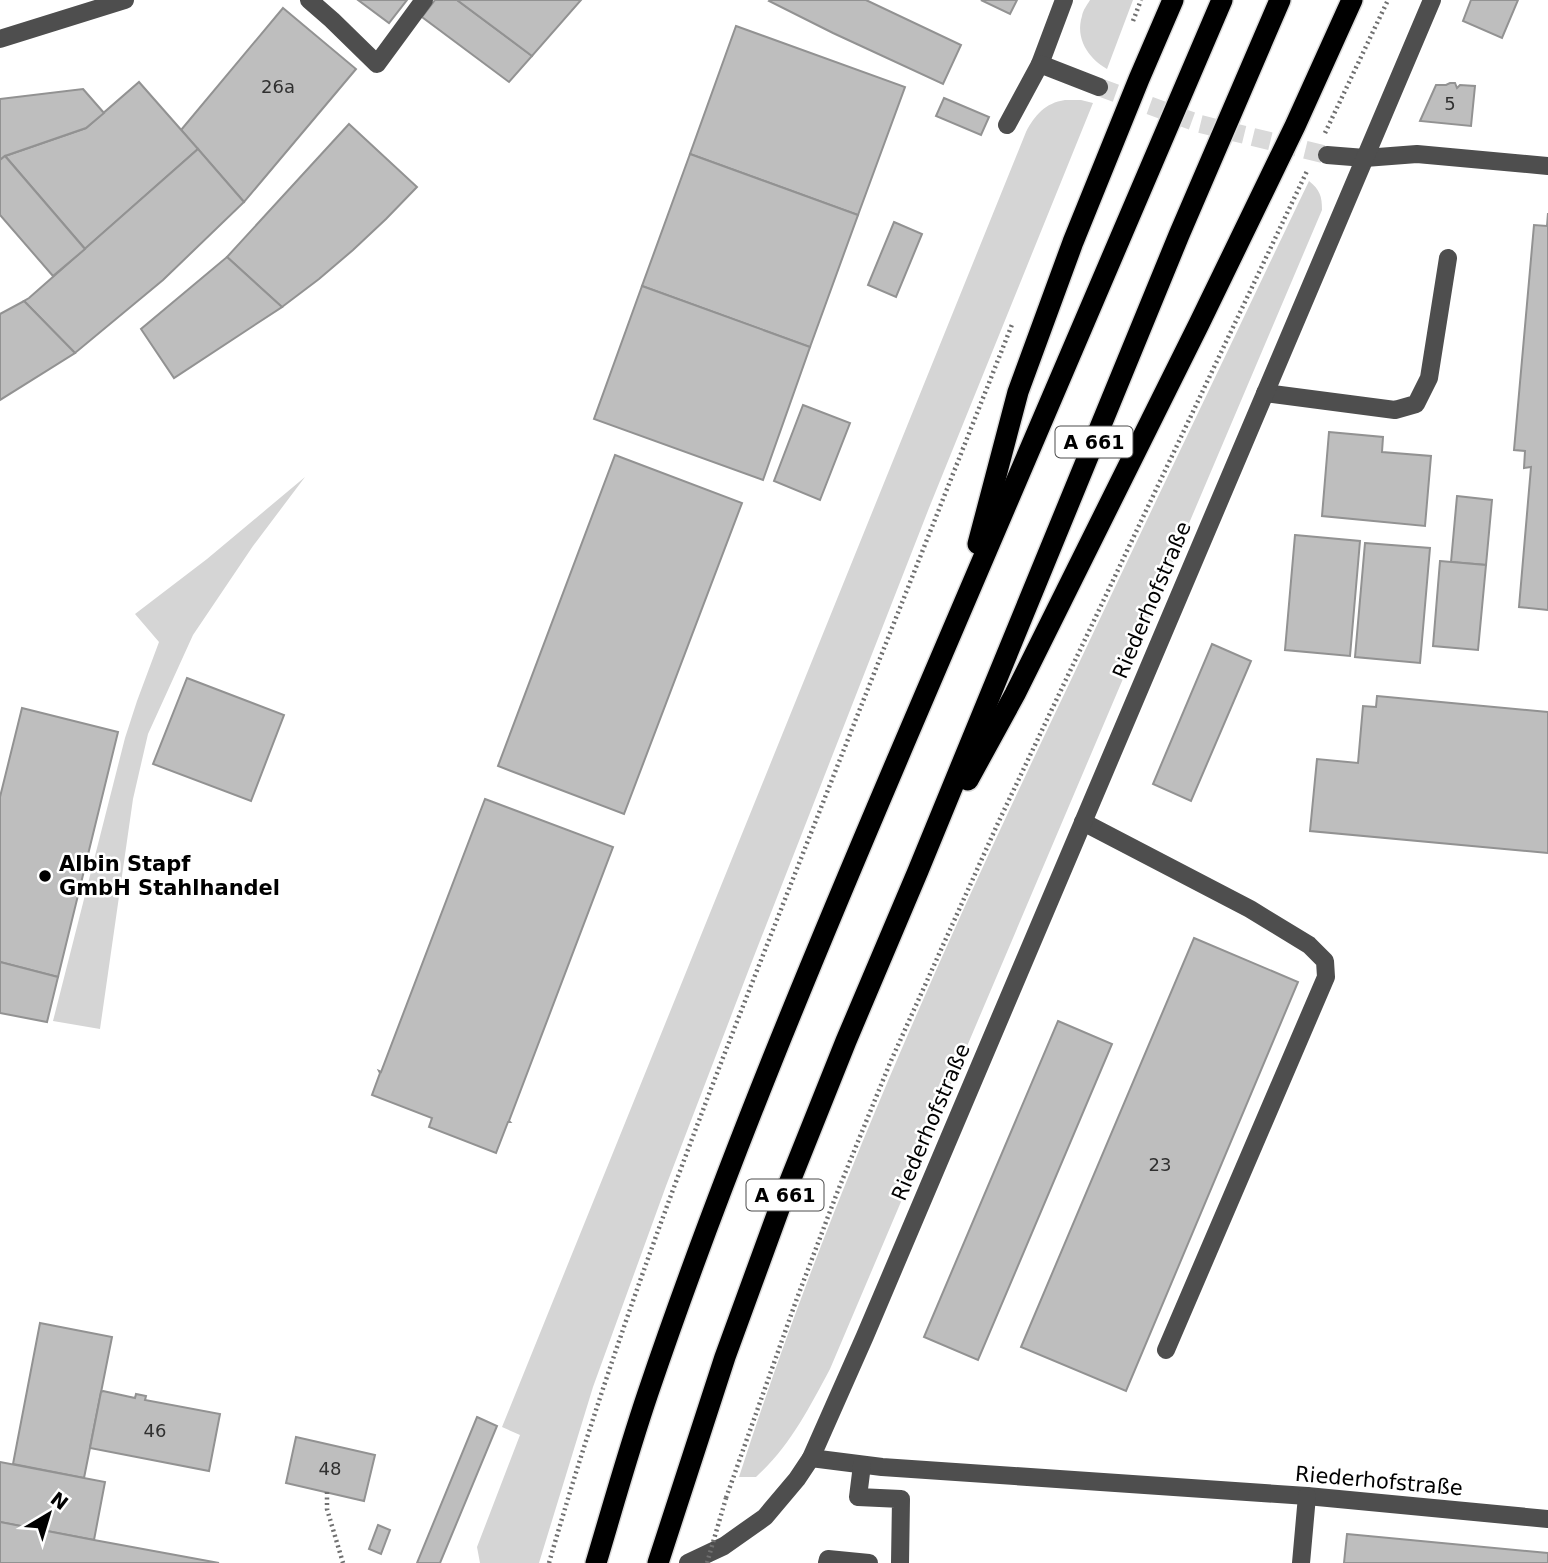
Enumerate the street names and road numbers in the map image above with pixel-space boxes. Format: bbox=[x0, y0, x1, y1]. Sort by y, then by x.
road number: A 661 bbox=[1056, 426, 1132, 458]
street label: Riederhofstraße bbox=[1108, 518, 1196, 682]
street label: Riederhofstraße bbox=[887, 1040, 975, 1204]
road number: A 661 bbox=[746, 1180, 824, 1210]
street label: Riederhofstraße bbox=[1294, 1462, 1464, 1500]

